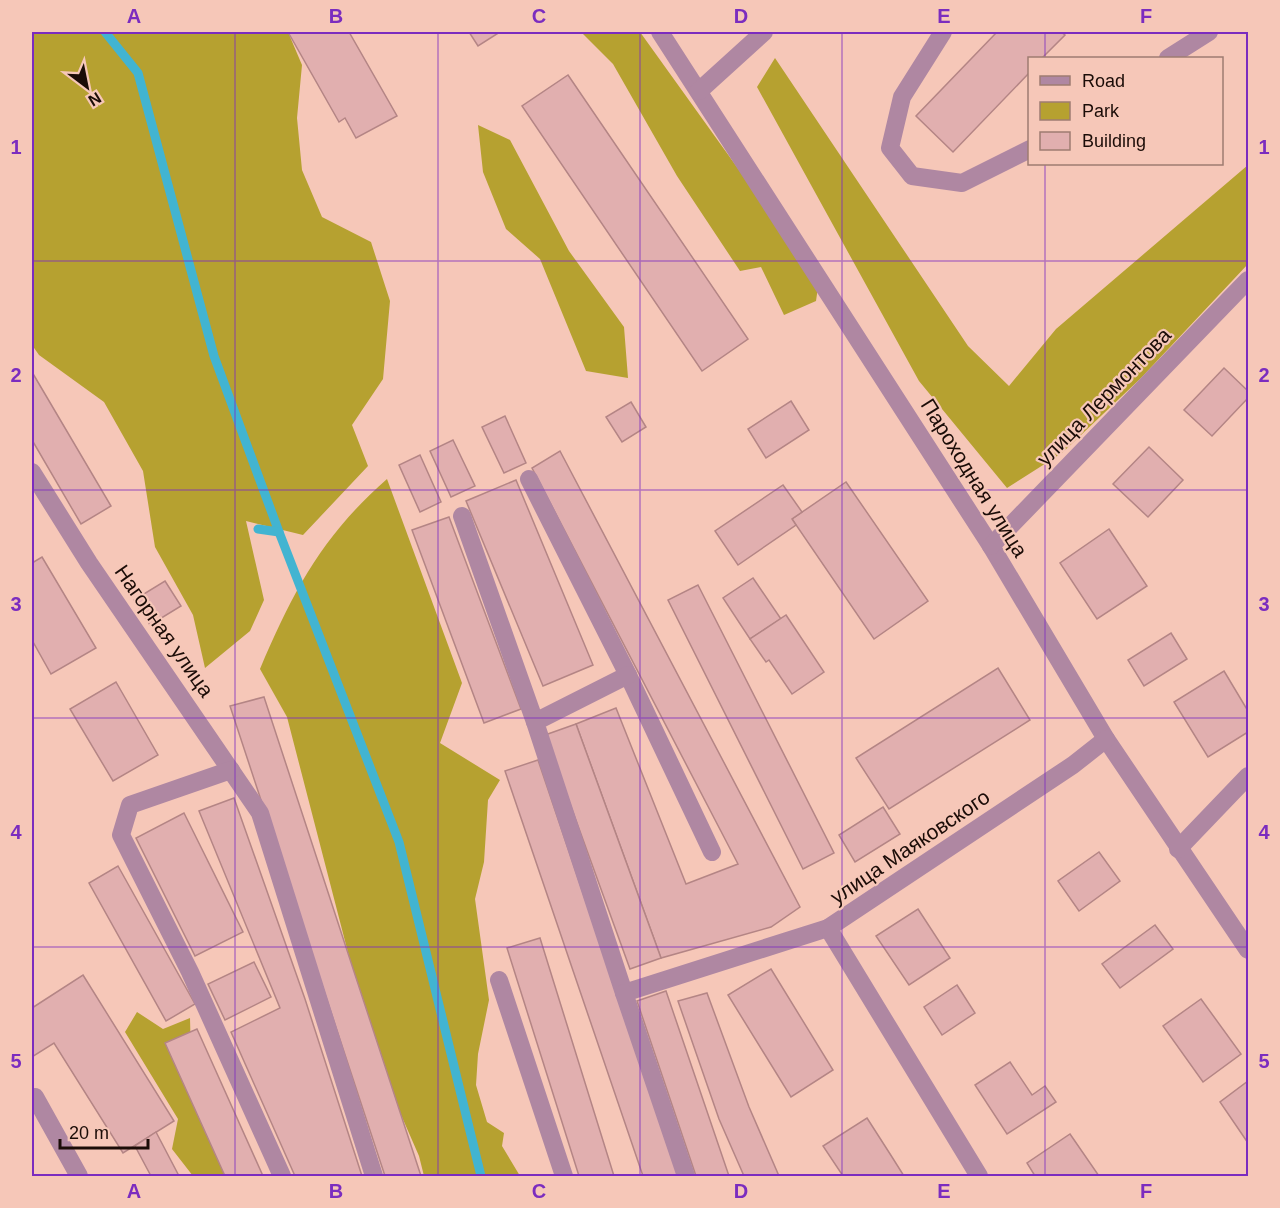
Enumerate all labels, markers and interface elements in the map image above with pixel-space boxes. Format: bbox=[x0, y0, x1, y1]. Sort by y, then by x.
text: A bbox=[127, 5, 141, 27]
text: B bbox=[329, 5, 343, 27]
text: C bbox=[532, 5, 546, 27]
text: D bbox=[734, 5, 748, 27]
text: E bbox=[937, 5, 951, 27]
text: F bbox=[1140, 5, 1152, 27]
north arrow bbox=[57, 57, 117, 117]
legend bbox=[1028, 57, 1223, 165]
text: Road bbox=[1082, 71, 1125, 91]
text: N bbox=[85, 89, 104, 110]
text: Park bbox=[1082, 101, 1120, 121]
text: Building bbox=[1082, 131, 1146, 151]
text: 1 bbox=[10, 136, 22, 158]
text: 1 bbox=[1258, 136, 1270, 158]
street label: улица Лермонтова bbox=[1032, 323, 1175, 470]
text: 2 bbox=[10, 364, 22, 386]
text: 2 bbox=[1258, 364, 1270, 386]
street label: Пароходная улица bbox=[916, 395, 1033, 561]
street label: Нагорная улица bbox=[110, 560, 219, 701]
text: 3 bbox=[10, 593, 22, 615]
text: 3 bbox=[1258, 593, 1270, 615]
street label: улица Маяковского bbox=[826, 785, 994, 908]
text: 4 bbox=[10, 821, 22, 843]
text: 4 bbox=[1258, 821, 1270, 843]
text: 5 bbox=[10, 1050, 22, 1072]
text: 5 bbox=[1258, 1050, 1270, 1072]
scale bar bbox=[60, 1112, 148, 1150]
text: 20 m bbox=[69, 1123, 109, 1143]
text: A bbox=[127, 1180, 141, 1202]
text: B bbox=[329, 1180, 343, 1202]
text: C bbox=[532, 1180, 546, 1202]
text: D bbox=[734, 1180, 748, 1202]
text: E bbox=[937, 1180, 951, 1202]
text: F bbox=[1140, 1180, 1152, 1202]

